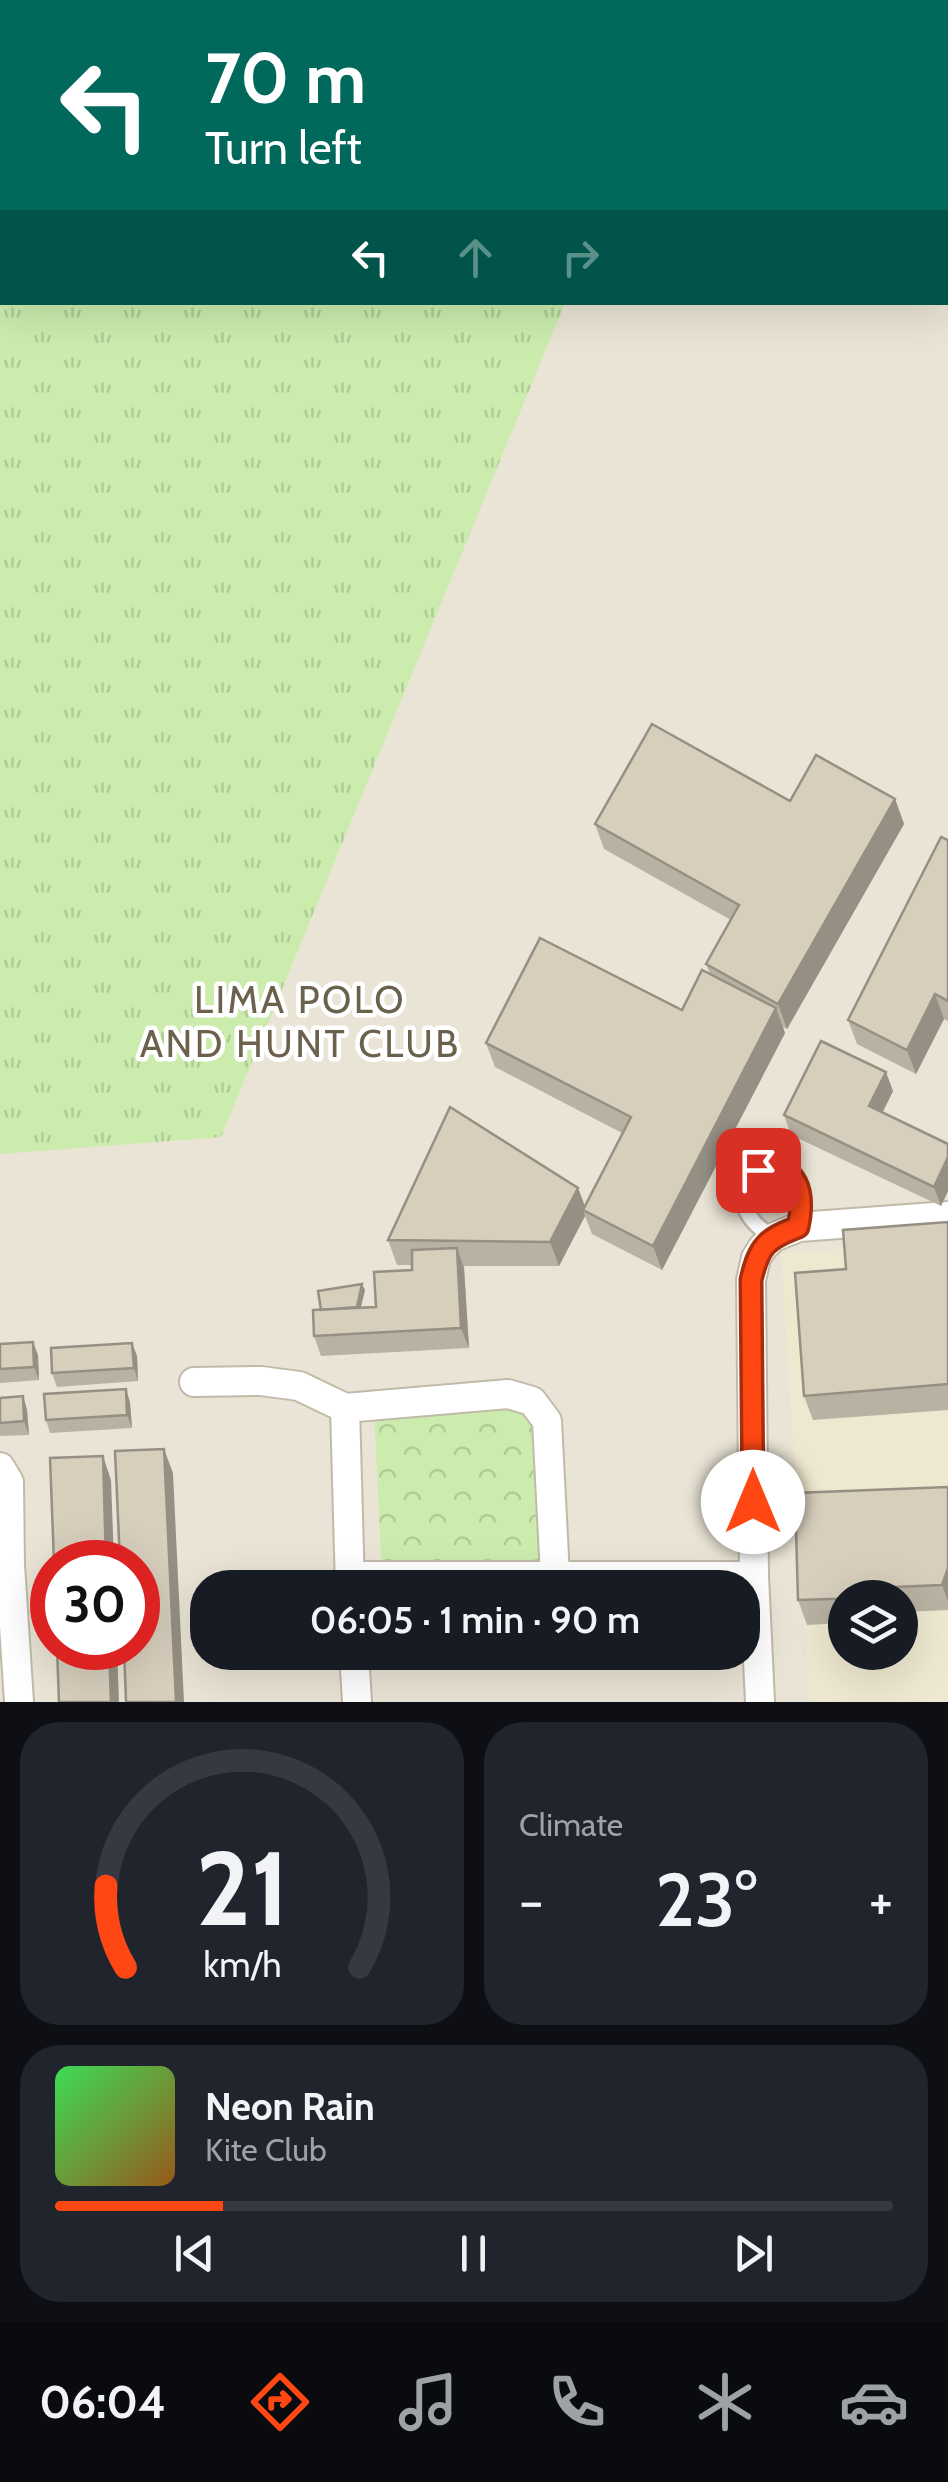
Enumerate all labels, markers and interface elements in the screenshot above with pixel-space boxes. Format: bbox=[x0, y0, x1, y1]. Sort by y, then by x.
text: 70 m bbox=[205, 35, 366, 121]
icon: left bbox=[40, 40, 170, 170]
text: Turn left bbox=[205, 121, 362, 175]
icon: left bbox=[343, 230, 398, 285]
icon: ahead bbox=[448, 230, 503, 285]
icon: right bbox=[553, 230, 608, 285]
district label: LIMA POLO AND HUNT CLUB bbox=[140, 976, 460, 1067]
pin bbox=[716, 1128, 801, 1213]
icon: arrive bbox=[731, 1143, 786, 1198]
position arrow bbox=[701, 1450, 805, 1554]
speed limit sign: 30 bbox=[30, 1540, 160, 1670]
map controls bbox=[828, 1580, 918, 1670]
button: layers bbox=[828, 1580, 918, 1670]
text: 06:05 · 1 min · 90 m bbox=[310, 1596, 640, 1643]
text: Climate bbox=[519, 1805, 623, 1844]
text: 21 bbox=[195, 1825, 289, 1951]
text: 23° bbox=[655, 1854, 757, 1945]
text: − bbox=[519, 1867, 543, 1934]
text: + bbox=[869, 1867, 893, 1934]
text: km/h bbox=[203, 1943, 281, 1986]
text: Neon Rain bbox=[205, 2083, 375, 2130]
text: Kite Club bbox=[205, 2130, 327, 2169]
icon: previous bbox=[167, 2226, 222, 2281]
icon: pause bbox=[446, 2226, 501, 2281]
icon: next bbox=[726, 2226, 781, 2281]
icon: directions bbox=[245, 2367, 315, 2437]
icon: music bbox=[393, 2367, 463, 2437]
icon: phone bbox=[542, 2367, 612, 2437]
icon: climate bbox=[690, 2367, 760, 2437]
icon: car bbox=[839, 2367, 909, 2437]
text: 06:04 bbox=[39, 2375, 166, 2429]

